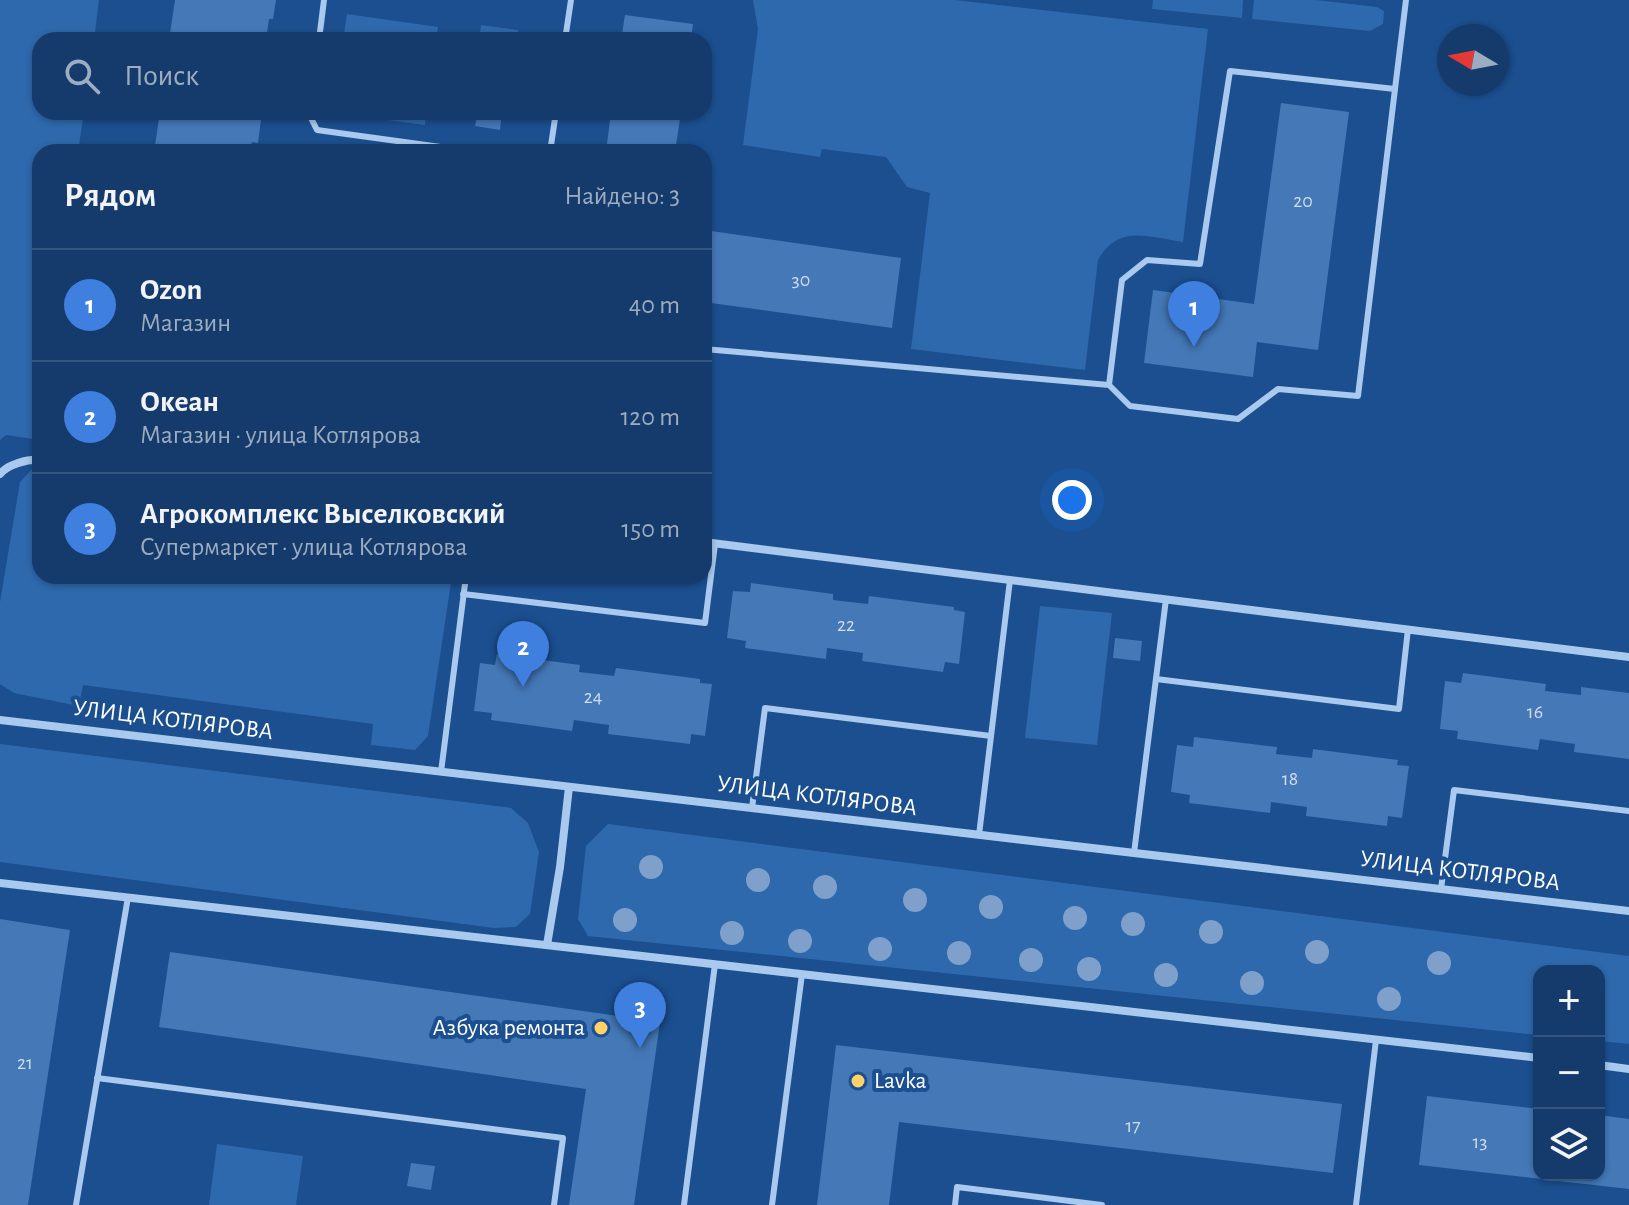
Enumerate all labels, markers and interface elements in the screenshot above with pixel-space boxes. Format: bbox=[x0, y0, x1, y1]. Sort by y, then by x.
north arrow bbox=[1437, 24, 1509, 96]
search box bbox=[32, 32, 712, 120]
icon: search bbox=[60, 54, 104, 98]
text: Поиск bbox=[124, 61, 199, 91]
text: Рядом bbox=[64, 179, 156, 213]
text: Найдено: 3 bbox=[564, 183, 680, 209]
house number: 20 bbox=[1293, 191, 1313, 211]
house number: 30 bbox=[792, 270, 810, 290]
text: Ozon bbox=[140, 275, 202, 305]
pin: 1 bbox=[1168, 281, 1220, 347]
text: 1 bbox=[85, 292, 95, 318]
text: 40 m bbox=[629, 292, 680, 318]
text: Магазин bbox=[140, 310, 231, 336]
text: Океан bbox=[140, 387, 219, 417]
text: 2 bbox=[84, 404, 96, 430]
text: 120 m bbox=[620, 404, 680, 430]
text: Магазин · улица Котлярова bbox=[140, 422, 421, 448]
your location bbox=[1052, 480, 1092, 520]
text: Агрокомплекс Выселковский bbox=[140, 499, 505, 529]
text: 3 bbox=[84, 516, 96, 542]
text: 150 m bbox=[621, 516, 680, 542]
text: Супермаркет · улица Котлярова bbox=[140, 534, 467, 560]
house number: 22 bbox=[837, 615, 855, 635]
pin: 2 bbox=[497, 621, 549, 687]
house number: 24 bbox=[584, 687, 602, 707]
street label: УЛИЦА КОТЛЯРОВА bbox=[72, 696, 274, 744]
house number: 16 bbox=[1527, 702, 1543, 722]
house number: 18 bbox=[1282, 769, 1298, 789]
street label: УЛИЦА КОТЛЯРОВА bbox=[716, 772, 918, 820]
street label: УЛИЦА КОТЛЯРОВА bbox=[1359, 847, 1561, 895]
map controls bbox=[1533, 965, 1605, 1181]
button: + bbox=[1533, 965, 1605, 1037]
pin: 3 bbox=[614, 982, 666, 1048]
place label: Азбука ремонта bbox=[432, 1016, 585, 1040]
marker: Азбука ремонта bbox=[592, 1019, 610, 1037]
button: − bbox=[1533, 1037, 1605, 1109]
house number: 21 bbox=[17, 1053, 33, 1073]
place label: Lavka bbox=[874, 1069, 926, 1093]
marker: Lavka bbox=[849, 1072, 867, 1090]
button: layers bbox=[1533, 1109, 1605, 1181]
house number: 17 bbox=[1125, 1116, 1141, 1136]
house number: 13 bbox=[1472, 1132, 1488, 1152]

